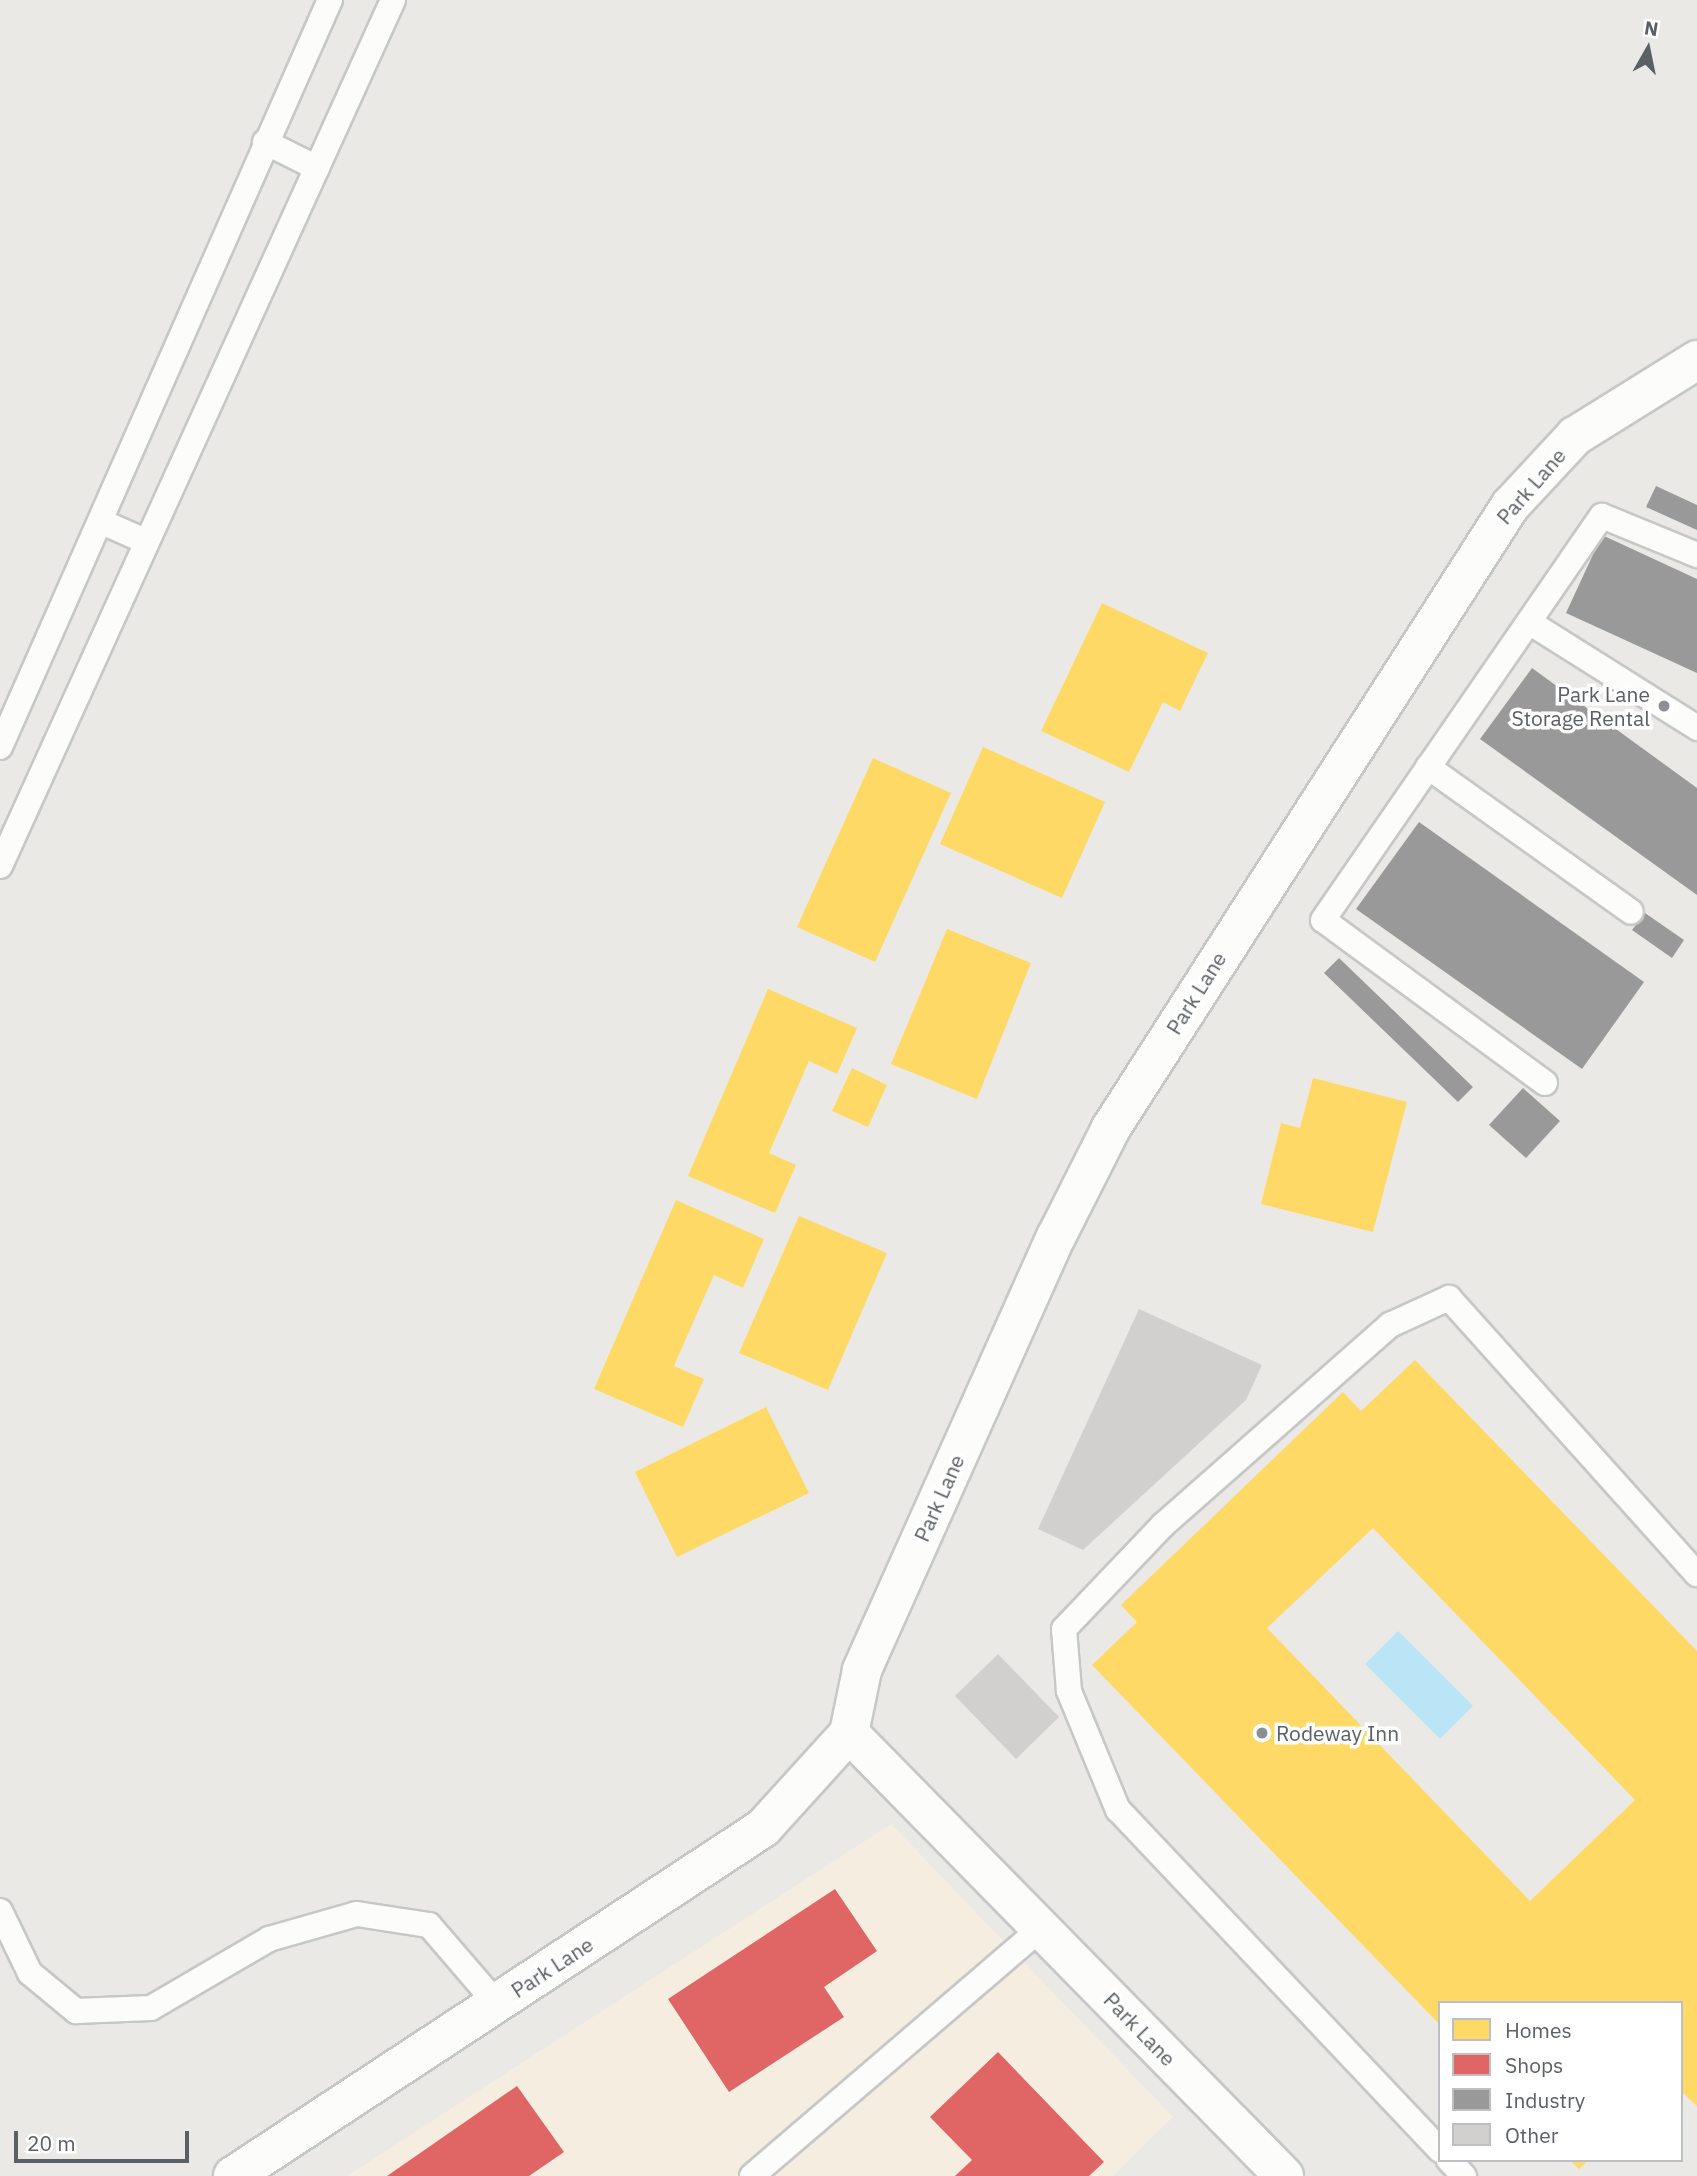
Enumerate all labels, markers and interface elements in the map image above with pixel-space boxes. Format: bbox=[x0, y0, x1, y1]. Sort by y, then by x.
north arrow bbox=[1613, 14, 1683, 84]
text: N bbox=[1643, 15, 1660, 41]
street label: Park Lane bbox=[1491, 443, 1571, 529]
place label: Park Lane Storage Rental bbox=[1512, 681, 1650, 731]
marker: Park Lane Storage Rental bbox=[1656, 698, 1672, 714]
street label: Park Lane bbox=[1161, 947, 1231, 1039]
street label: Park Lane bbox=[909, 1451, 969, 1545]
place label: Rodeway Inn bbox=[1276, 1720, 1399, 1746]
marker: Rodeway Inn bbox=[1254, 1725, 1270, 1741]
street label: Park Lane bbox=[506, 1931, 598, 2003]
street label: Park Lane bbox=[1099, 1987, 1181, 2071]
legend bbox=[1438, 2001, 1683, 2162]
text: Homes bbox=[1505, 2016, 1572, 2044]
text: Shops bbox=[1505, 2051, 1563, 2079]
text: Industry bbox=[1505, 2086, 1585, 2114]
scale bar bbox=[18, 2116, 192, 2160]
text: Other bbox=[1505, 2121, 1558, 2149]
text: 20 m bbox=[27, 2129, 76, 2157]

